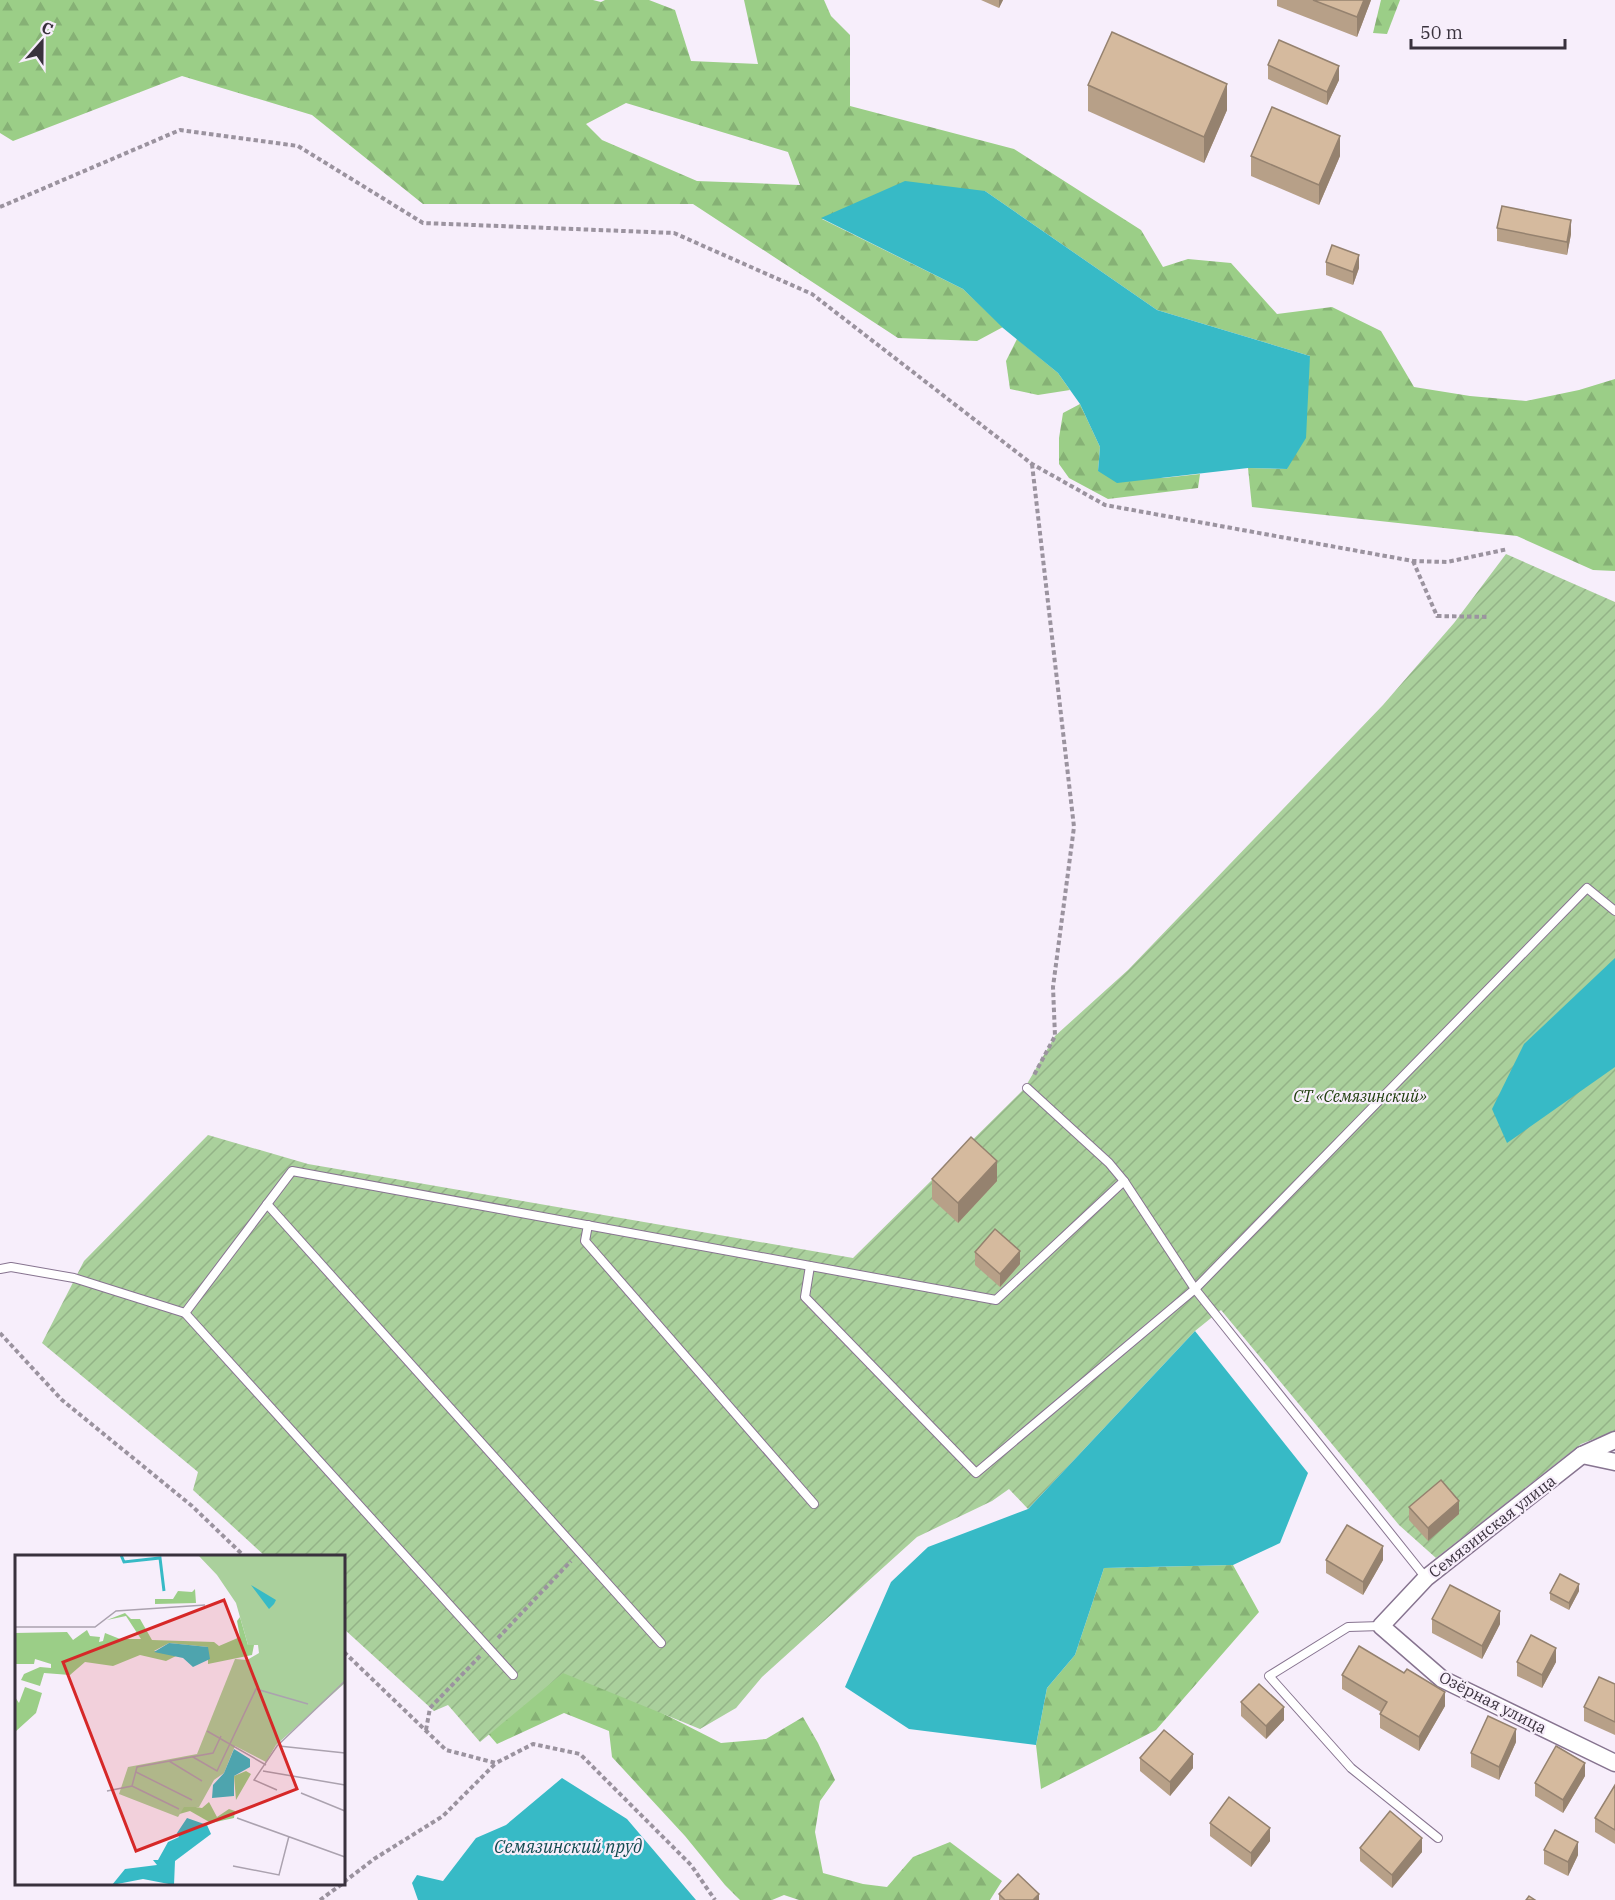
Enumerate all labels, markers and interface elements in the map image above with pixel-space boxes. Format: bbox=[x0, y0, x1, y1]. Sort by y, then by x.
north arrow bbox=[12, 12, 72, 72]
scale bar bbox=[1411, 12, 1566, 50]
text: С bbox=[39, 17, 56, 39]
text: 50 m bbox=[1420, 21, 1463, 44]
park label: СТ «Семязинский» bbox=[1293, 1086, 1427, 1106]
street label: Семязинская улица bbox=[1424, 1470, 1560, 1582]
inset map bbox=[15, 1555, 345, 1885]
street label: Озёрная улица bbox=[1436, 1666, 1550, 1738]
water label: Семязинский пруд bbox=[494, 1835, 642, 1858]

